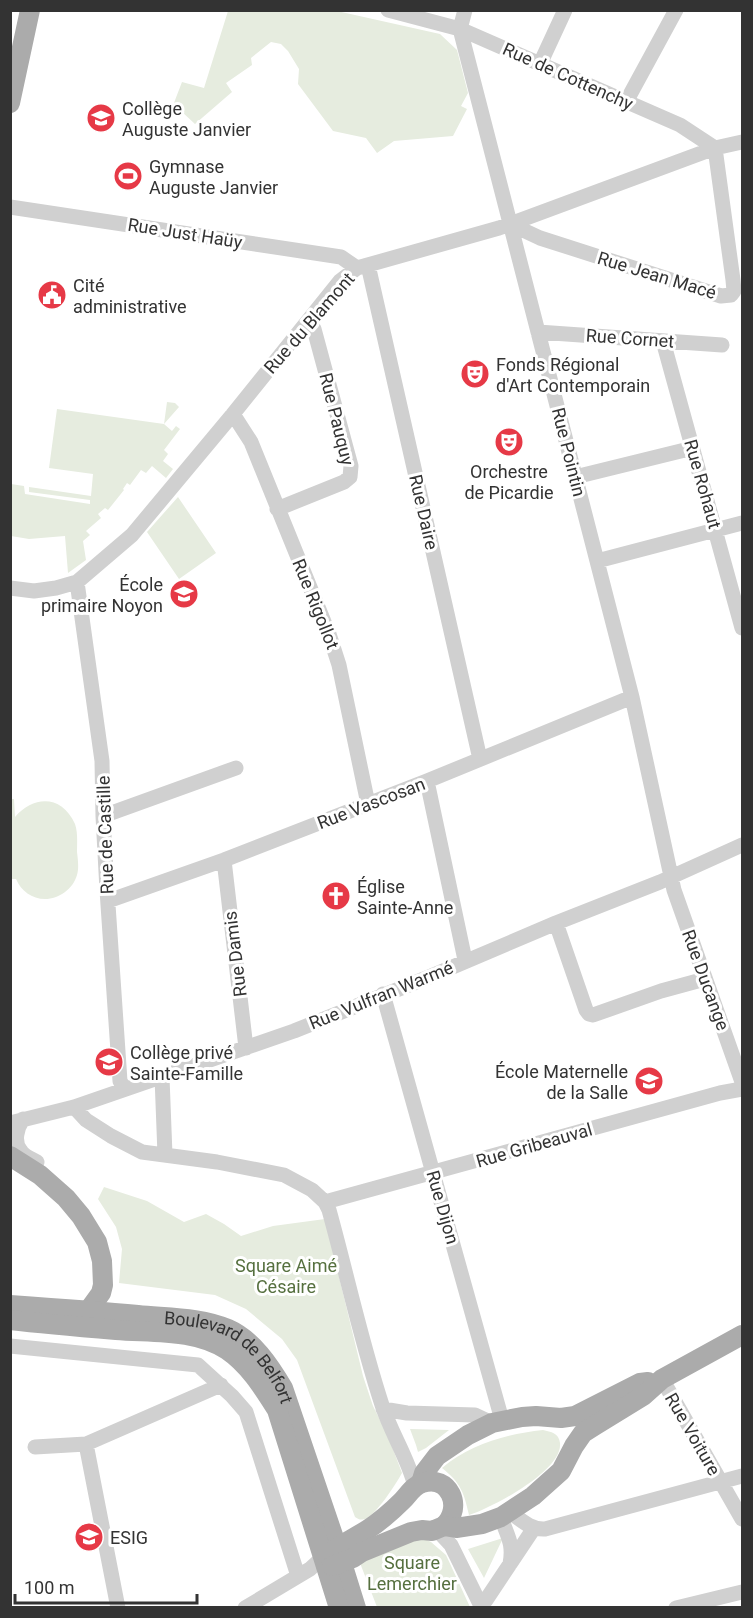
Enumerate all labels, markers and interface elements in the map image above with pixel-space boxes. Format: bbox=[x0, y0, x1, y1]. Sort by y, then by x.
street label: Rue de Cottenchy bbox=[500, 38, 637, 114]
place label: Collège Auguste Janvier bbox=[122, 98, 251, 140]
school or university icon: Collège Auguste Janvier bbox=[85, 102, 117, 134]
place label: Gymnase Auguste Janvier bbox=[149, 156, 278, 198]
sports icon: Gymnase Auguste Janvier bbox=[112, 160, 144, 192]
street label: Rue Just Haüy bbox=[126, 214, 244, 252]
street label: Rue Jean Macé bbox=[595, 247, 719, 303]
street label: Rue du Blamont bbox=[259, 268, 359, 378]
place label: Cité administrative bbox=[73, 275, 187, 317]
public building icon: Cité administrative bbox=[36, 279, 68, 311]
street label: Rue Cornet bbox=[585, 324, 675, 352]
place label: Fonds Régional d'Art Contemporain bbox=[496, 354, 650, 396]
theatre icon: Fonds Régional d'Art Contemporain bbox=[459, 358, 491, 390]
street label: Rue Pauquy bbox=[315, 371, 359, 468]
street label: Rue Pointin bbox=[548, 405, 590, 499]
theatre icon: Orchestre de Picardie bbox=[493, 426, 525, 458]
street label: Rue Rohaut bbox=[680, 437, 726, 531]
place label: Orchestre de Picardie bbox=[464, 461, 554, 503]
street label: Rue Daire bbox=[405, 472, 443, 552]
street label: Rue Rigollot bbox=[288, 556, 344, 652]
place label: École primaire Noyon bbox=[41, 574, 163, 616]
school or university icon: École primaire Noyon bbox=[168, 578, 200, 610]
street label: Rue Vascosan bbox=[314, 773, 428, 833]
street label: Rue de Castille bbox=[92, 775, 118, 895]
place label: Église Sainte-Anne bbox=[357, 876, 453, 918]
church icon: Église Sainte-Anne bbox=[320, 880, 352, 912]
street label: Rue Damis bbox=[219, 910, 251, 998]
street label: Rue Ducange bbox=[678, 927, 734, 1033]
street label: Rue Vulfran Warmé bbox=[306, 956, 456, 1034]
place label: Collège privé Sainte-Famille bbox=[130, 1042, 243, 1084]
school or university icon: Collège privé Sainte-Famille bbox=[93, 1046, 125, 1078]
place label: École Maternelle de la Salle bbox=[495, 1061, 628, 1103]
school or university icon: École Maternelle de la Salle bbox=[633, 1065, 665, 1097]
street label: Rue Gribeauval bbox=[473, 1118, 595, 1172]
street label: Rue Dijon bbox=[422, 1168, 464, 1246]
park label: Square Aimé Césaire bbox=[235, 1255, 337, 1297]
street label: Boulevard de Belfort bbox=[163, 1307, 298, 1406]
street label: Rue Voiture bbox=[661, 1389, 725, 1479]
school or university icon: ESIG bbox=[73, 1521, 105, 1553]
place label: ESIG bbox=[110, 1527, 148, 1548]
park label: Square Lemerchier bbox=[367, 1552, 457, 1594]
scale bar bbox=[15, 1567, 196, 1605]
text: 100 m bbox=[24, 1577, 75, 1598]

